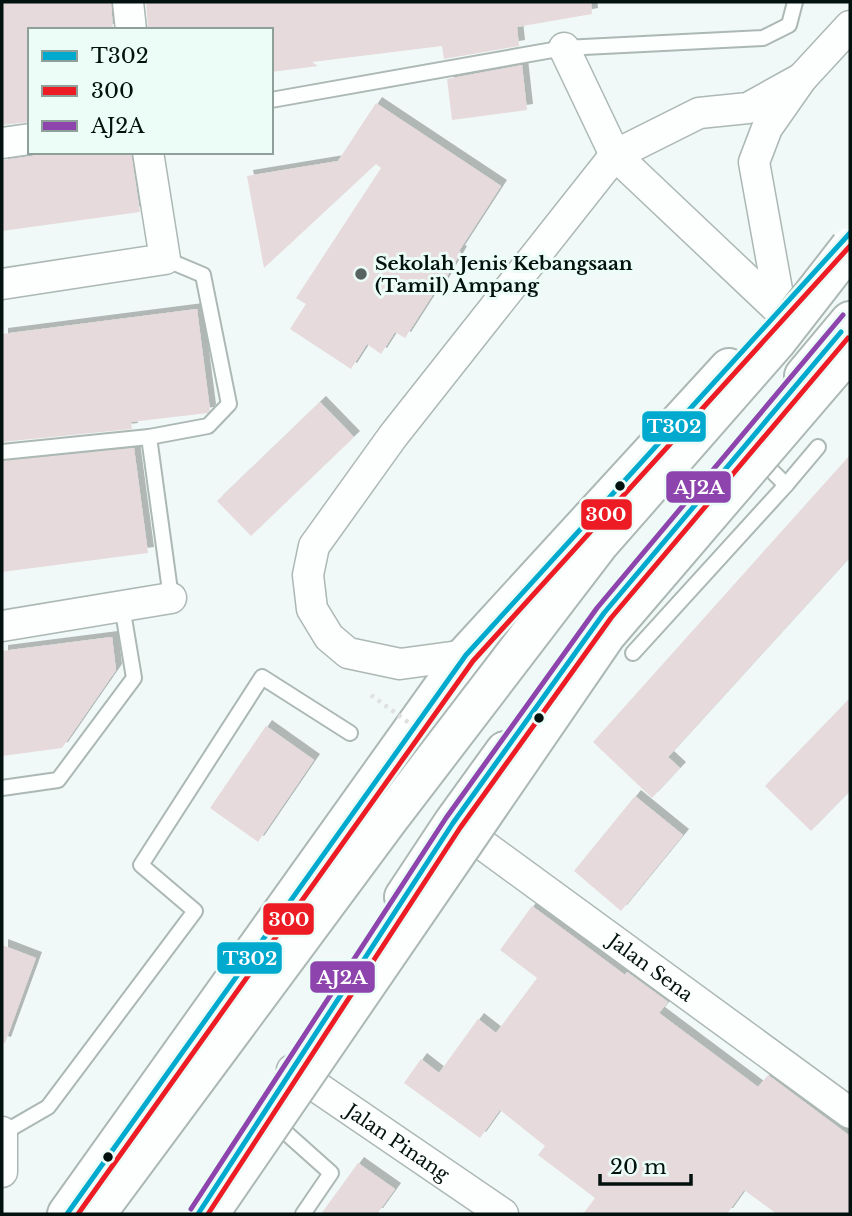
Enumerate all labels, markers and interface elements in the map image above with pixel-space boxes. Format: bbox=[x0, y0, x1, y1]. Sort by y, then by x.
legend bbox=[28, 28, 273, 154]
text: T302 bbox=[91, 43, 149, 69]
text: 300 bbox=[91, 78, 134, 104]
text: AJ2A bbox=[90, 113, 145, 139]
place label: Sekolah Jenis Kebangsaan (Tamil) Ampang bbox=[375, 252, 633, 297]
marker: Sekolah Jenis Kebangsaan (Tamil) Ampang bbox=[353, 266, 369, 282]
line badge: T302 bbox=[641, 410, 707, 443]
text: T302 bbox=[647, 415, 701, 438]
line badge: AJ2A bbox=[665, 470, 732, 504]
text: AJ2A bbox=[673, 476, 725, 499]
unlabelled marker bbox=[613, 479, 627, 493]
line badge: 300 bbox=[580, 498, 633, 531]
text: 300 bbox=[586, 503, 626, 526]
unlabelled marker bbox=[532, 711, 546, 725]
line badge: 300 bbox=[262, 902, 315, 936]
text: 300 bbox=[269, 908, 309, 931]
street label: Jalan Sena bbox=[601, 928, 698, 1007]
line badge: T302 bbox=[216, 941, 283, 975]
text: T302 bbox=[223, 947, 277, 970]
line badge: AJ2A bbox=[309, 960, 376, 994]
text: AJ2A bbox=[316, 966, 368, 989]
street label: Jalan Pinang bbox=[339, 1097, 454, 1186]
scale bar bbox=[600, 1142, 691, 1186]
unlabelled marker bbox=[101, 1150, 115, 1164]
text: 20 m bbox=[610, 1154, 667, 1180]

